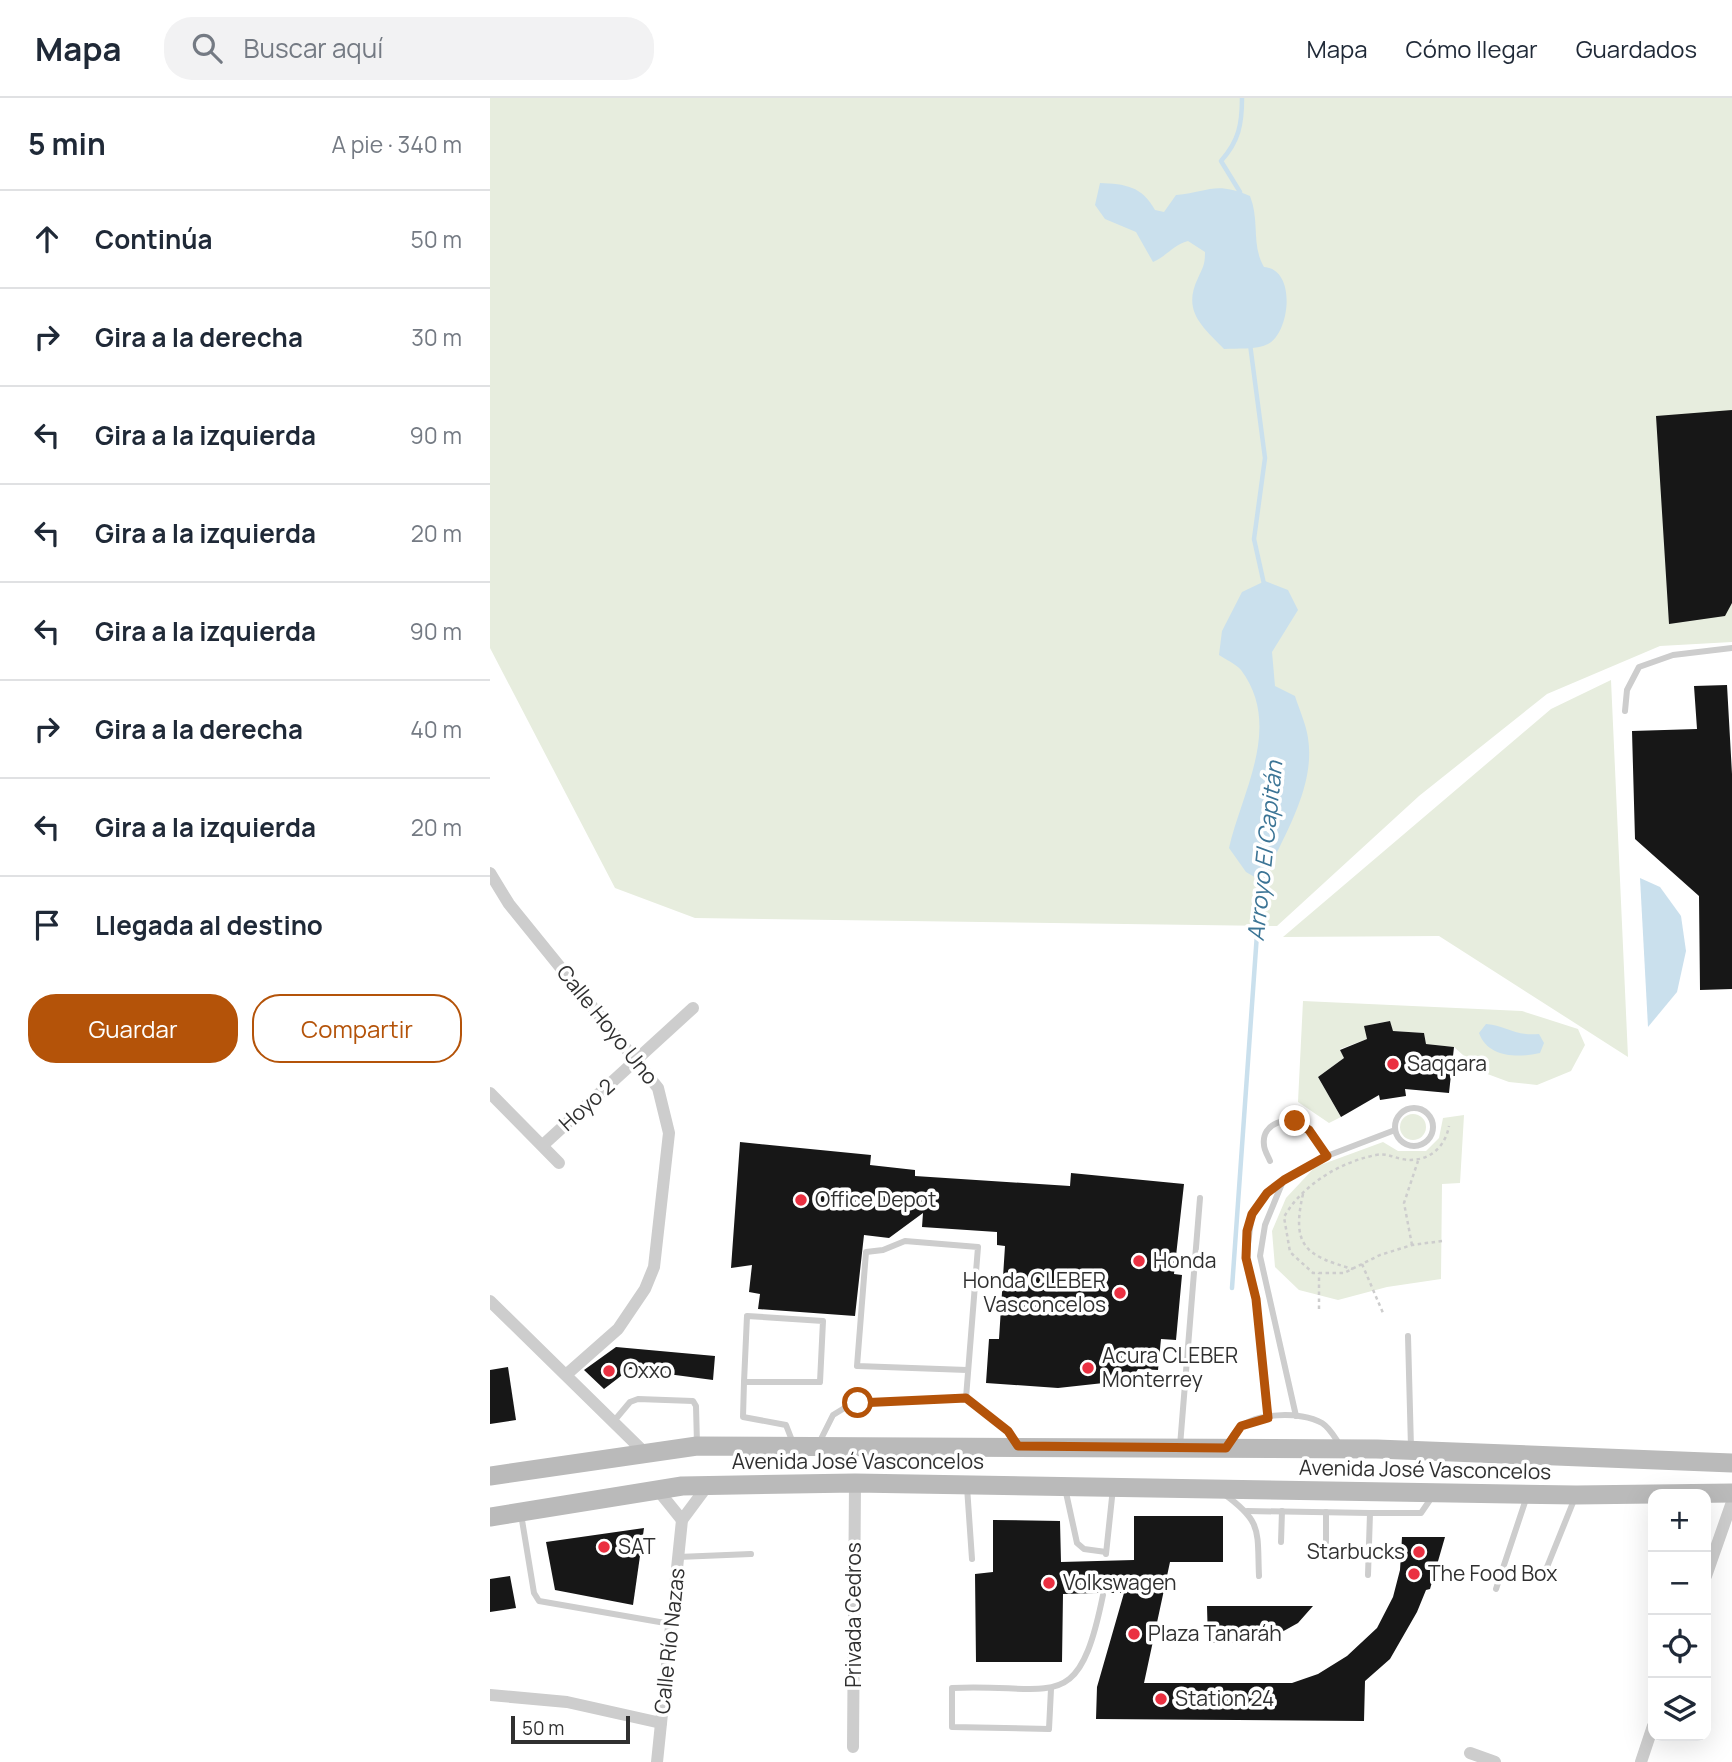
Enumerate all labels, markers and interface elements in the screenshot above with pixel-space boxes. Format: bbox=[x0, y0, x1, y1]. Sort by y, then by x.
search box bbox=[164, 17, 654, 80]
text: Mapa bbox=[35, 26, 122, 71]
icon: search bbox=[188, 29, 226, 67]
text: Buscar aquí bbox=[244, 30, 383, 66]
text: Mapa bbox=[1307, 32, 1368, 65]
text: Cómo llegar bbox=[1406, 32, 1538, 65]
text: Guardados bbox=[1576, 32, 1697, 65]
text: 5 min bbox=[28, 123, 106, 164]
text: A pie · 340 m bbox=[332, 128, 462, 160]
icon: ahead bbox=[28, 220, 66, 258]
text: Continúa bbox=[95, 221, 213, 257]
text: 50 m bbox=[411, 223, 462, 255]
icon: right bbox=[28, 318, 66, 356]
text: Gira a la derecha bbox=[95, 319, 303, 355]
text: 30 m bbox=[411, 321, 462, 353]
icon: left bbox=[28, 416, 66, 454]
text: Gira a la izquierda bbox=[95, 417, 316, 453]
text: 90 m bbox=[410, 419, 462, 451]
icon: left bbox=[28, 514, 66, 552]
text: Gira a la izquierda bbox=[95, 515, 316, 551]
text: 20 m bbox=[411, 517, 462, 549]
icon: left bbox=[28, 612, 66, 650]
text: Gira a la izquierda bbox=[95, 613, 316, 649]
text: 90 m bbox=[410, 615, 462, 647]
icon: right bbox=[28, 710, 66, 748]
text: Gira a la derecha bbox=[95, 711, 303, 747]
text: 40 m bbox=[410, 713, 462, 745]
water label: Arroyo El Capitán bbox=[1239, 758, 1290, 943]
icon: left bbox=[28, 808, 66, 846]
text: Gira a la izquierda bbox=[95, 809, 316, 845]
text: 20 m bbox=[411, 811, 462, 843]
icon: arrive bbox=[28, 906, 66, 944]
text: Llegada al destino bbox=[95, 907, 323, 943]
street label: Calle Hoyo Uno bbox=[551, 959, 665, 1090]
button: Guardar bbox=[28, 994, 238, 1063]
button: Compartir bbox=[252, 994, 462, 1063]
place label: Saqqara bbox=[1407, 1049, 1487, 1077]
marker: Saqqara bbox=[1385, 1056, 1401, 1072]
street label: Hoyo 2 bbox=[553, 1072, 620, 1137]
route end bbox=[1279, 1105, 1310, 1136]
place label: Office Depot bbox=[815, 1185, 936, 1213]
marker: Office Depot bbox=[793, 1192, 809, 1208]
place label: Honda bbox=[1153, 1246, 1216, 1274]
marker: Honda bbox=[1131, 1253, 1147, 1269]
place label: Honda CLEBER Vasconcelos bbox=[963, 1266, 1106, 1318]
marker: Honda CLEBER Vasconcelos bbox=[1112, 1285, 1128, 1301]
place label: Acura CLEBER Monterrey bbox=[1102, 1341, 1238, 1393]
place label: Oxxo bbox=[623, 1356, 672, 1384]
marker: Acura CLEBER Monterrey bbox=[1080, 1360, 1096, 1376]
marker: Oxxo bbox=[601, 1363, 617, 1379]
route start bbox=[842, 1387, 873, 1418]
street label: Avenida José Vasconcelos bbox=[732, 1447, 984, 1475]
street label: Avenida José Vasconcelos bbox=[1299, 1453, 1551, 1485]
map controls bbox=[1648, 1489, 1711, 1741]
button: + bbox=[1648, 1489, 1711, 1552]
place label: SAT bbox=[618, 1532, 656, 1560]
place label: Starbucks bbox=[1307, 1537, 1405, 1565]
marker: SAT bbox=[596, 1539, 612, 1555]
street label: Privada Cedros bbox=[839, 1542, 867, 1688]
marker: Starbucks bbox=[1411, 1544, 1427, 1560]
button: − bbox=[1648, 1552, 1711, 1615]
place label: The Food Box bbox=[1428, 1559, 1557, 1587]
street label: Calle Río Nazas bbox=[647, 1566, 691, 1715]
marker: The Food Box bbox=[1406, 1566, 1422, 1582]
place label: Volkswagen bbox=[1063, 1568, 1177, 1596]
marker: Volkswagen bbox=[1041, 1575, 1057, 1591]
button: locate bbox=[1648, 1615, 1711, 1678]
place label: Plaza Tanaráh bbox=[1148, 1619, 1282, 1647]
marker: Plaza Tanaráh bbox=[1126, 1626, 1142, 1642]
button: layers bbox=[1648, 1678, 1711, 1741]
place label: Station 24 bbox=[1175, 1684, 1274, 1712]
marker: Station 24 bbox=[1153, 1691, 1169, 1707]
scale bar bbox=[511, 1713, 630, 1745]
text: 50 m bbox=[522, 1715, 564, 1741]

